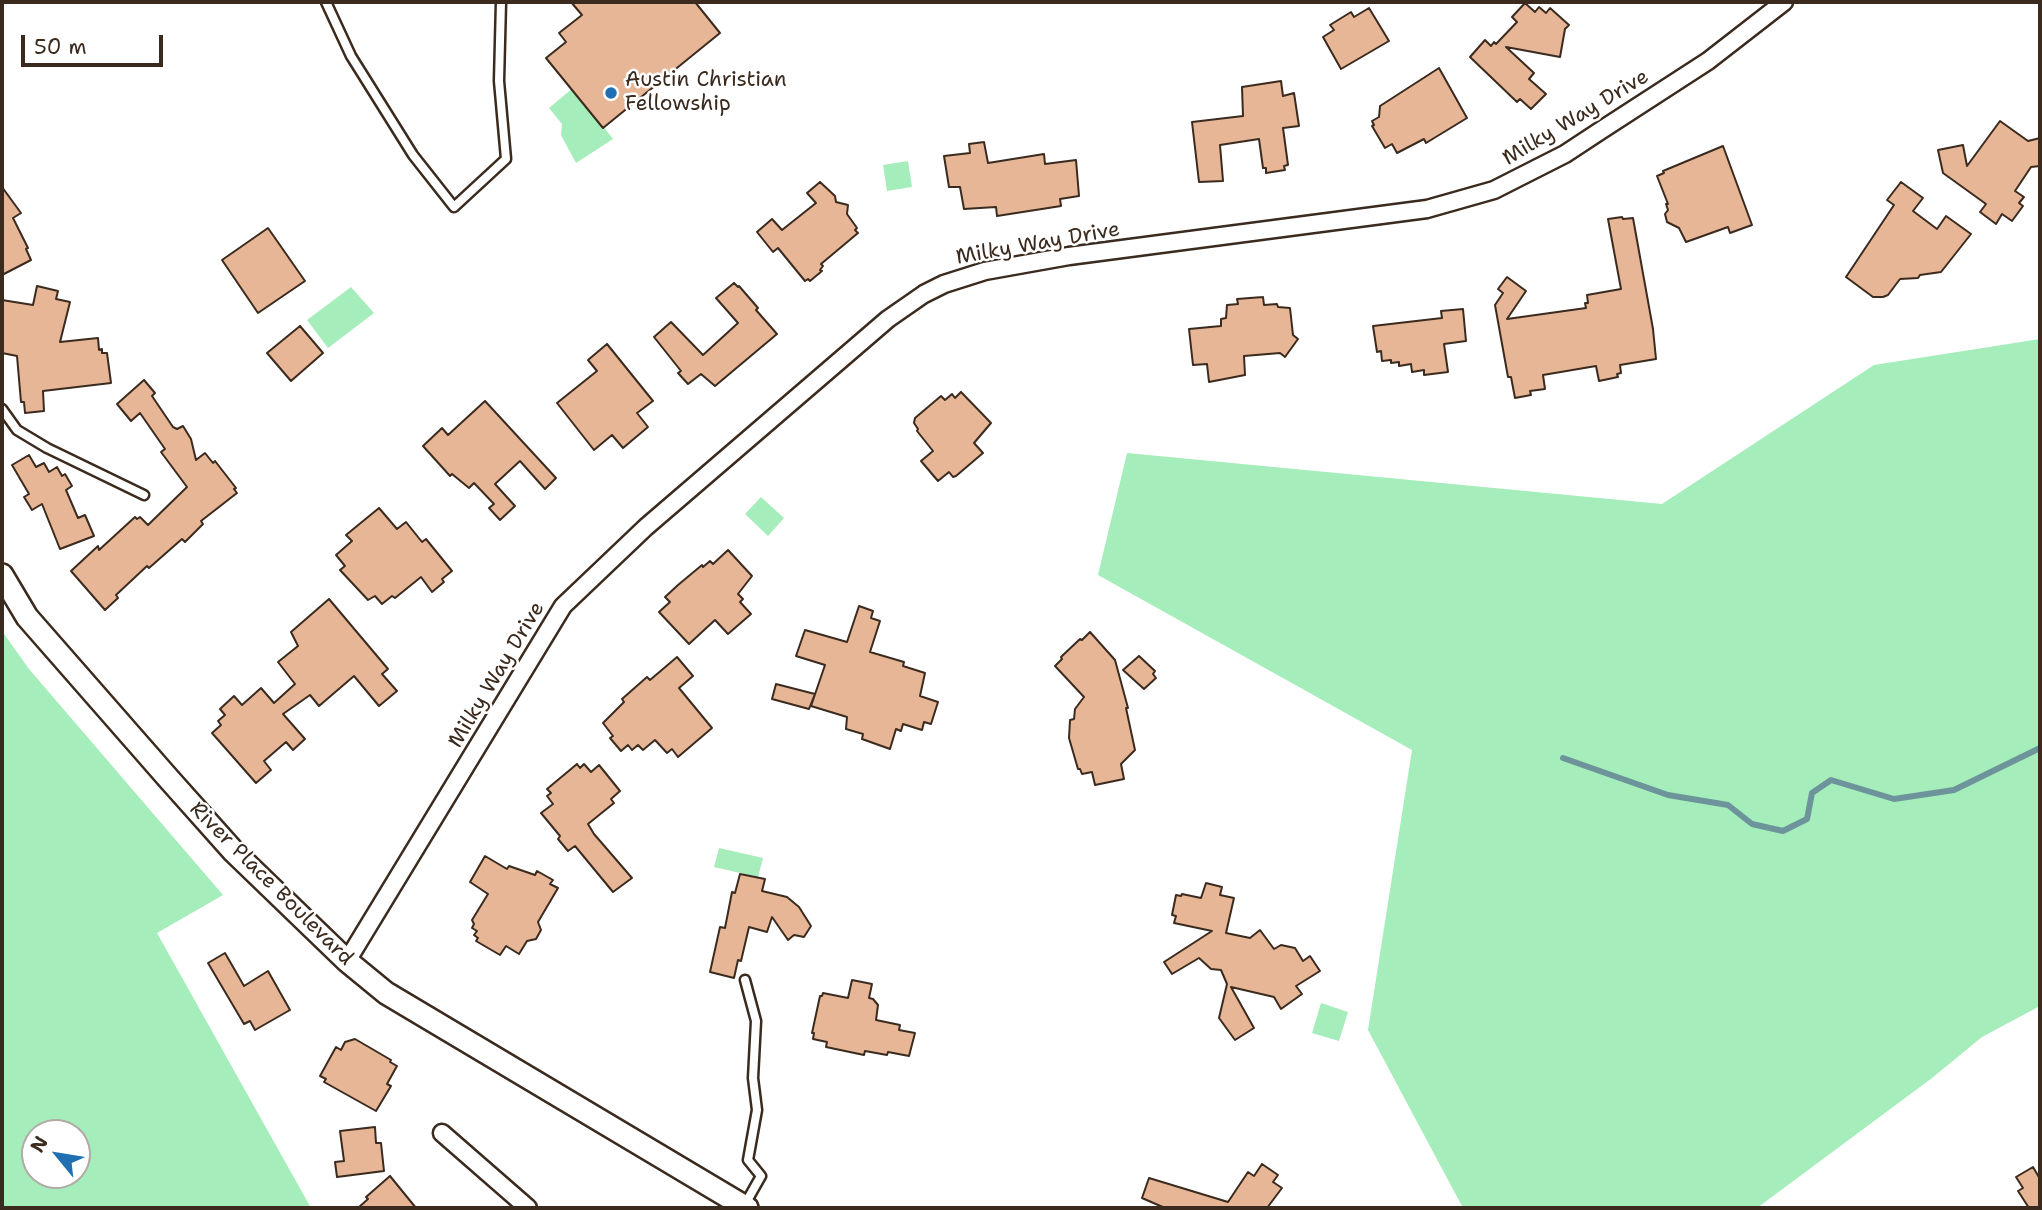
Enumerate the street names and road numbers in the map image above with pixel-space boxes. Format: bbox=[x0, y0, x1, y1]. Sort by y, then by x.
street label: Milky Way Drive bbox=[1498, 64, 1654, 172]
street label: Milky Way Drive bbox=[954, 217, 1122, 271]
street label: Milky Way Drive bbox=[443, 597, 551, 753]
street label: River Place Boulevard bbox=[184, 797, 358, 971]

